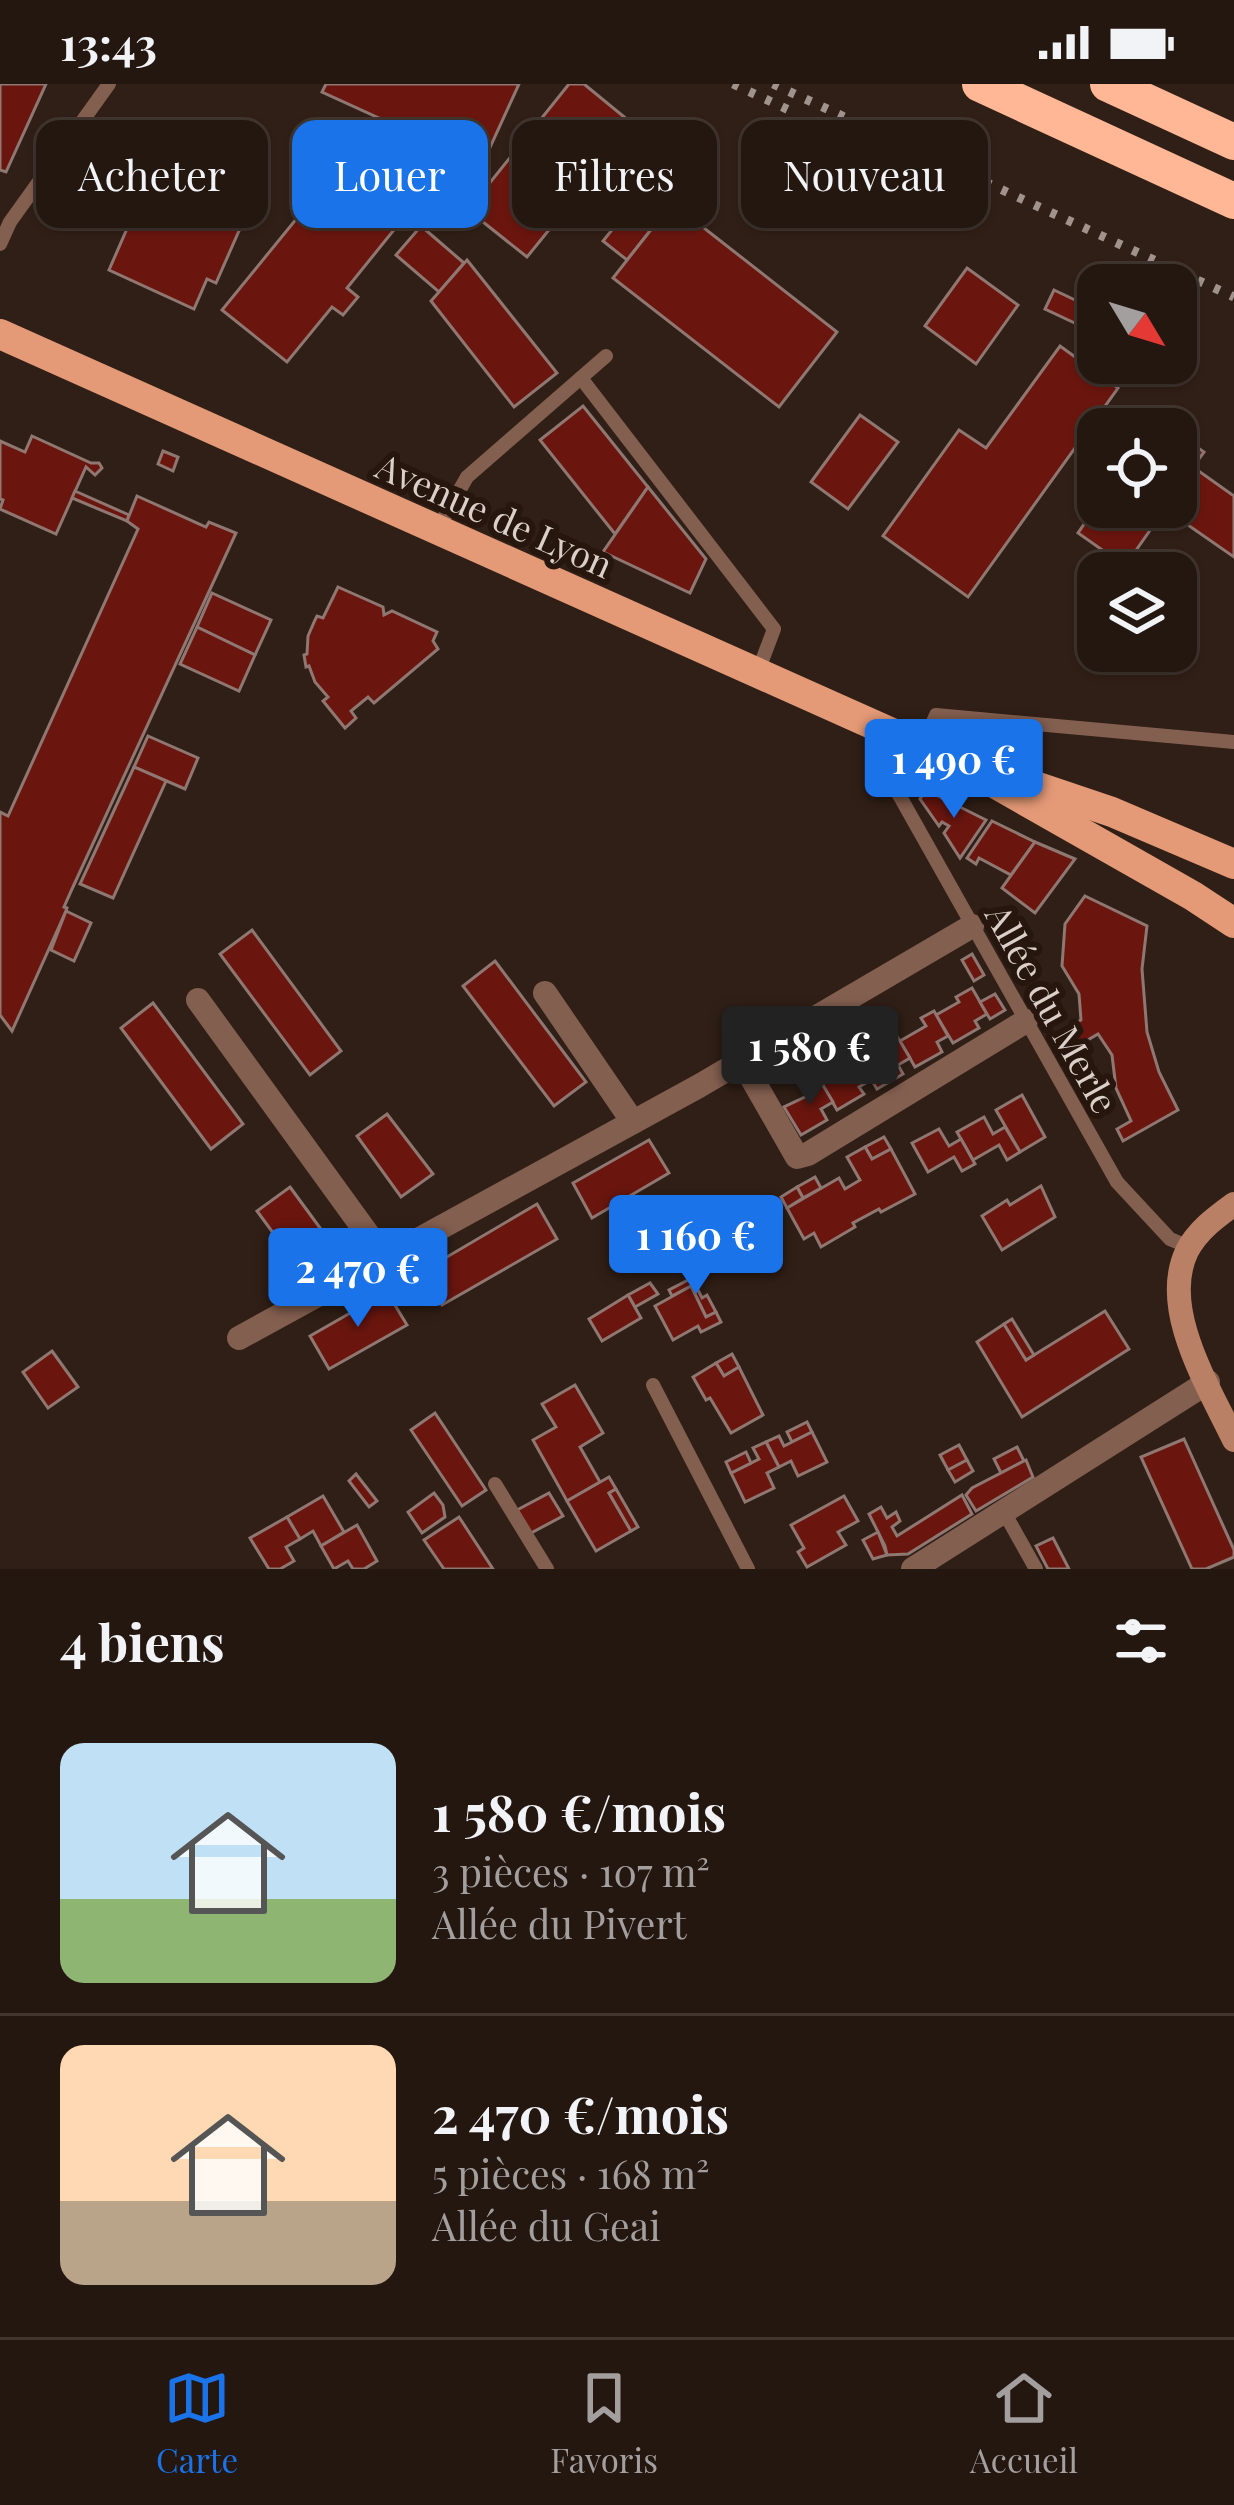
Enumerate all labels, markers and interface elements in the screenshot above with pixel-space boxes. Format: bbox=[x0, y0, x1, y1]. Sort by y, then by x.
text: 13:43 bbox=[60, 12, 157, 72]
chip: Acheter bbox=[36, 120, 268, 228]
chip: Louer bbox=[292, 120, 488, 228]
chip: Filtres bbox=[512, 120, 717, 228]
chip: Nouveau bbox=[741, 120, 988, 228]
north arrow bbox=[1077, 264, 1197, 384]
map controls bbox=[1077, 264, 1197, 672]
button: locate bbox=[1077, 408, 1197, 528]
street label: Avenue de Lyon bbox=[368, 440, 621, 588]
button: layers bbox=[1077, 552, 1197, 672]
pin: 1 490 € bbox=[843, 719, 1065, 821]
text: 1 490 € bbox=[892, 732, 1016, 784]
street label: Allée du Merle bbox=[975, 894, 1130, 1121]
pin: 1 580 € bbox=[699, 1006, 921, 1108]
text: 1 580 € bbox=[749, 1019, 871, 1071]
pin: 1 160 € bbox=[585, 1195, 807, 1297]
text: 1 160 € bbox=[636, 1208, 756, 1260]
pin: 2 470 € bbox=[247, 1228, 469, 1330]
text: 2 470 € bbox=[295, 1241, 421, 1293]
text: 4 biens bbox=[60, 1607, 225, 1675]
icon: filters bbox=[1108, 1608, 1174, 1674]
text: 1 580 €/mois bbox=[432, 1777, 726, 1845]
icon: home bbox=[156, 1791, 300, 1935]
text: 3 pièces · 107 m² bbox=[432, 1845, 710, 1897]
text: Allée du Pivert bbox=[432, 1897, 687, 1949]
text: 2 470 €/mois bbox=[432, 2079, 729, 2147]
icon: home bbox=[156, 2093, 300, 2237]
text: 5 pièces · 168 m² bbox=[432, 2147, 709, 2199]
text: Allée du Geai bbox=[432, 2199, 661, 2251]
tab: Carte bbox=[156, 2365, 238, 2481]
tab: Favoris bbox=[550, 2365, 658, 2481]
tab: Accueil bbox=[970, 2365, 1078, 2481]

